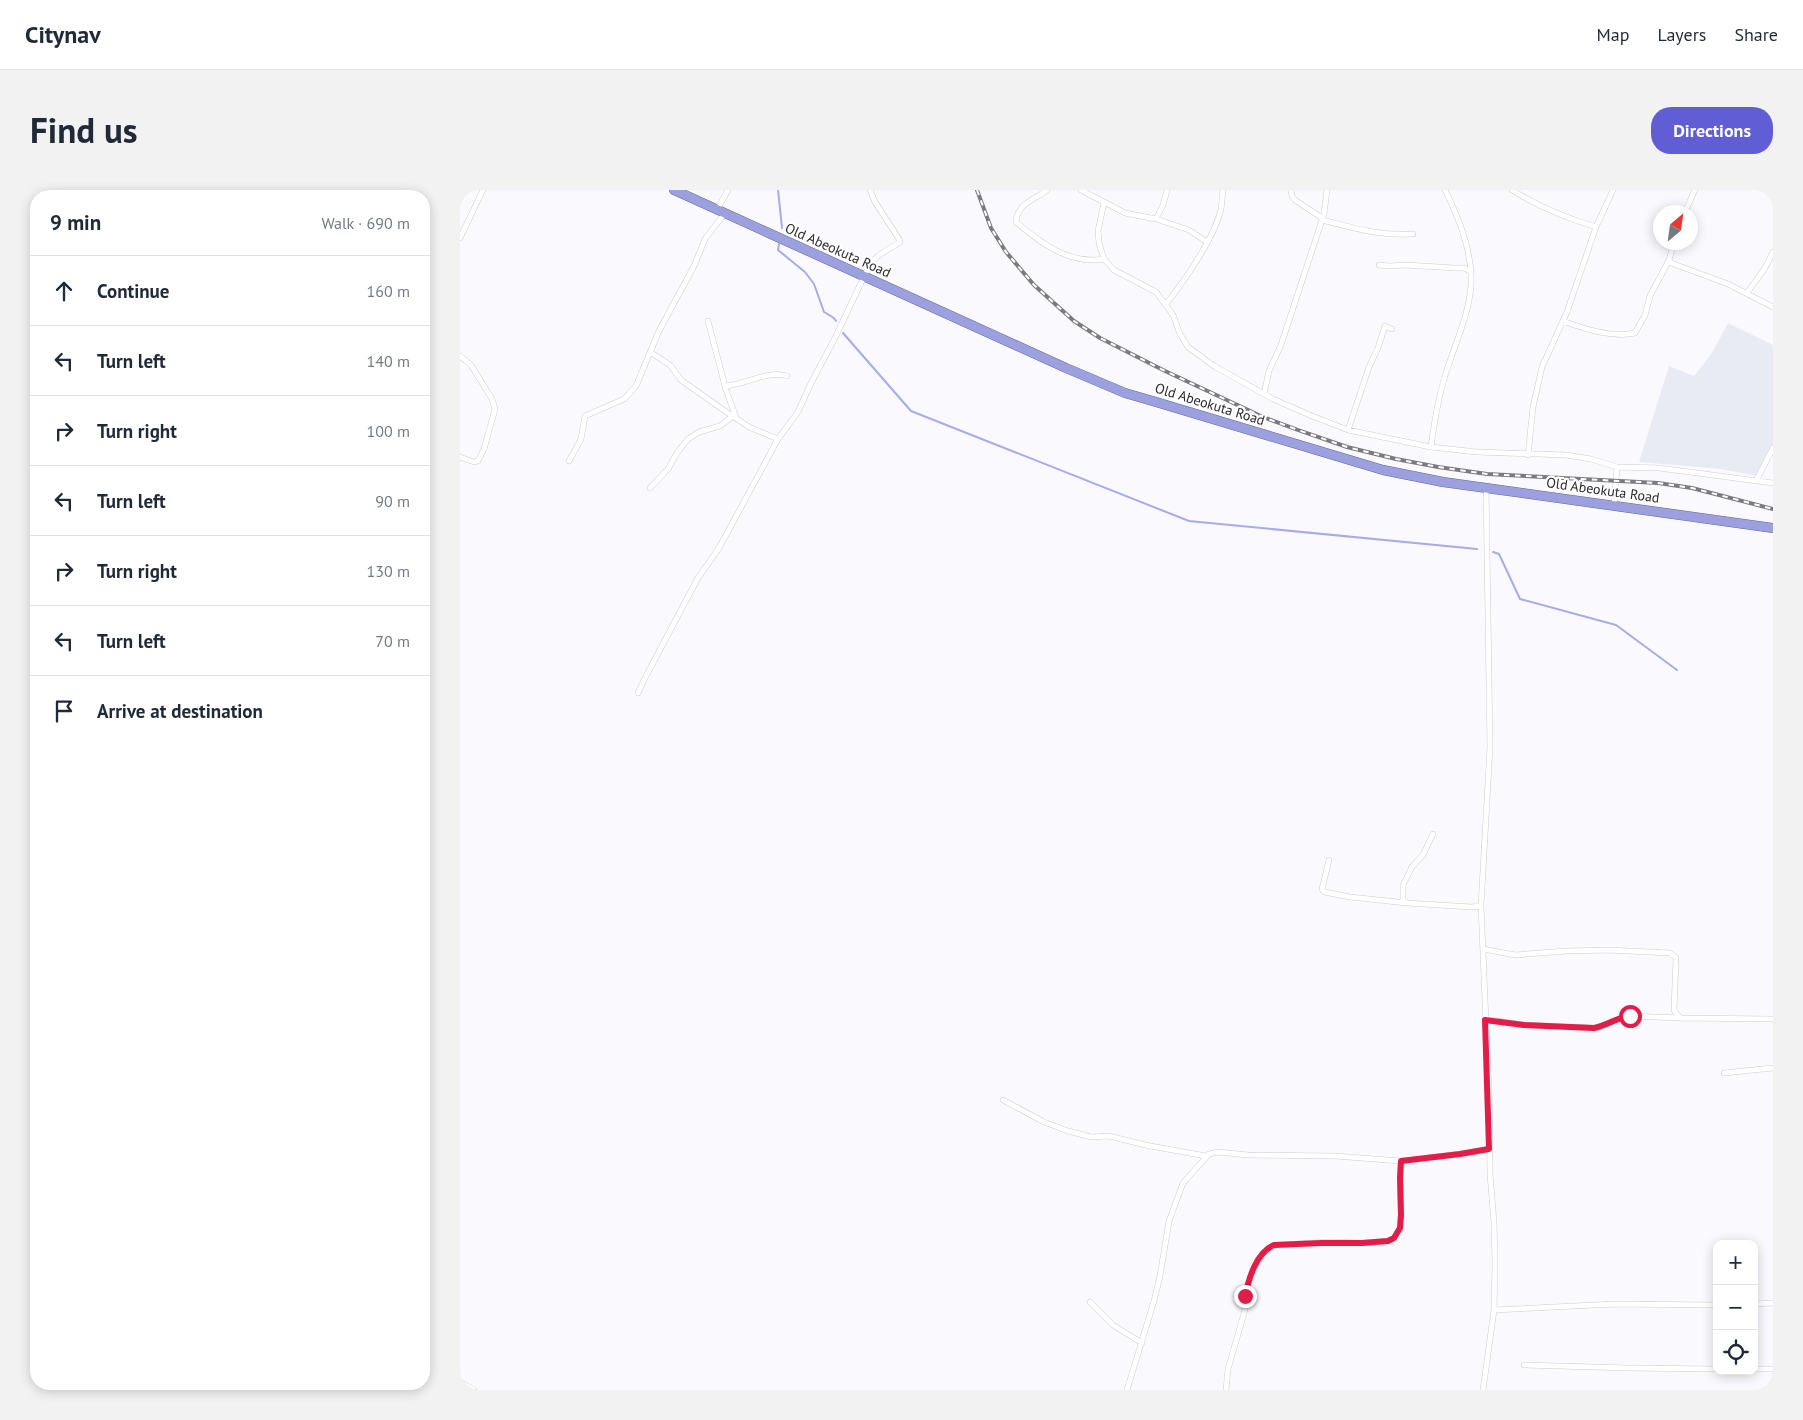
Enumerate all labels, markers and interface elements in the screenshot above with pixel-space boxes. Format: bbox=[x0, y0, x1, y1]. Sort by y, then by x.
text: Citynav bbox=[25, 19, 101, 50]
text: Map bbox=[1597, 23, 1629, 46]
text: Layers bbox=[1657, 23, 1706, 46]
text: Share bbox=[1734, 23, 1778, 46]
text: Find us bbox=[30, 107, 138, 153]
button: Directions bbox=[1651, 107, 1773, 154]
north arrow bbox=[1653, 205, 1698, 250]
text: 9 min bbox=[50, 209, 101, 236]
text: Walk · 690 m bbox=[321, 213, 410, 233]
street label: Old Abeokuta Road bbox=[782, 219, 894, 281]
icon: ahead bbox=[50, 277, 78, 305]
text: Continue bbox=[97, 279, 169, 303]
text: 160 m bbox=[367, 281, 410, 301]
icon: left bbox=[50, 347, 78, 375]
text: Turn left bbox=[97, 349, 166, 373]
text: 140 m bbox=[367, 351, 410, 371]
street label: Old Abeokuta Road bbox=[1153, 379, 1267, 429]
icon: right bbox=[50, 417, 78, 445]
text: Turn right bbox=[97, 419, 177, 443]
text: 100 m bbox=[367, 421, 410, 441]
street label: Old Abeokuta Road bbox=[1545, 473, 1661, 507]
icon: left bbox=[50, 487, 78, 515]
text: Turn left bbox=[97, 489, 166, 513]
text: 90 m bbox=[375, 491, 410, 511]
icon: right bbox=[50, 557, 78, 585]
text: Turn right bbox=[97, 559, 177, 583]
text: 130 m bbox=[367, 561, 410, 581]
icon: left bbox=[50, 627, 78, 655]
text: Turn left bbox=[97, 629, 166, 653]
text: 70 m bbox=[375, 631, 410, 651]
icon: arrive bbox=[50, 697, 78, 725]
text: Arrive at destination bbox=[97, 699, 263, 723]
route start bbox=[1619, 1005, 1642, 1028]
map controls bbox=[1713, 1240, 1758, 1375]
button: + bbox=[1713, 1240, 1758, 1285]
route end bbox=[1234, 1285, 1257, 1308]
button: − bbox=[1713, 1285, 1758, 1330]
button: locate bbox=[1713, 1330, 1758, 1375]

